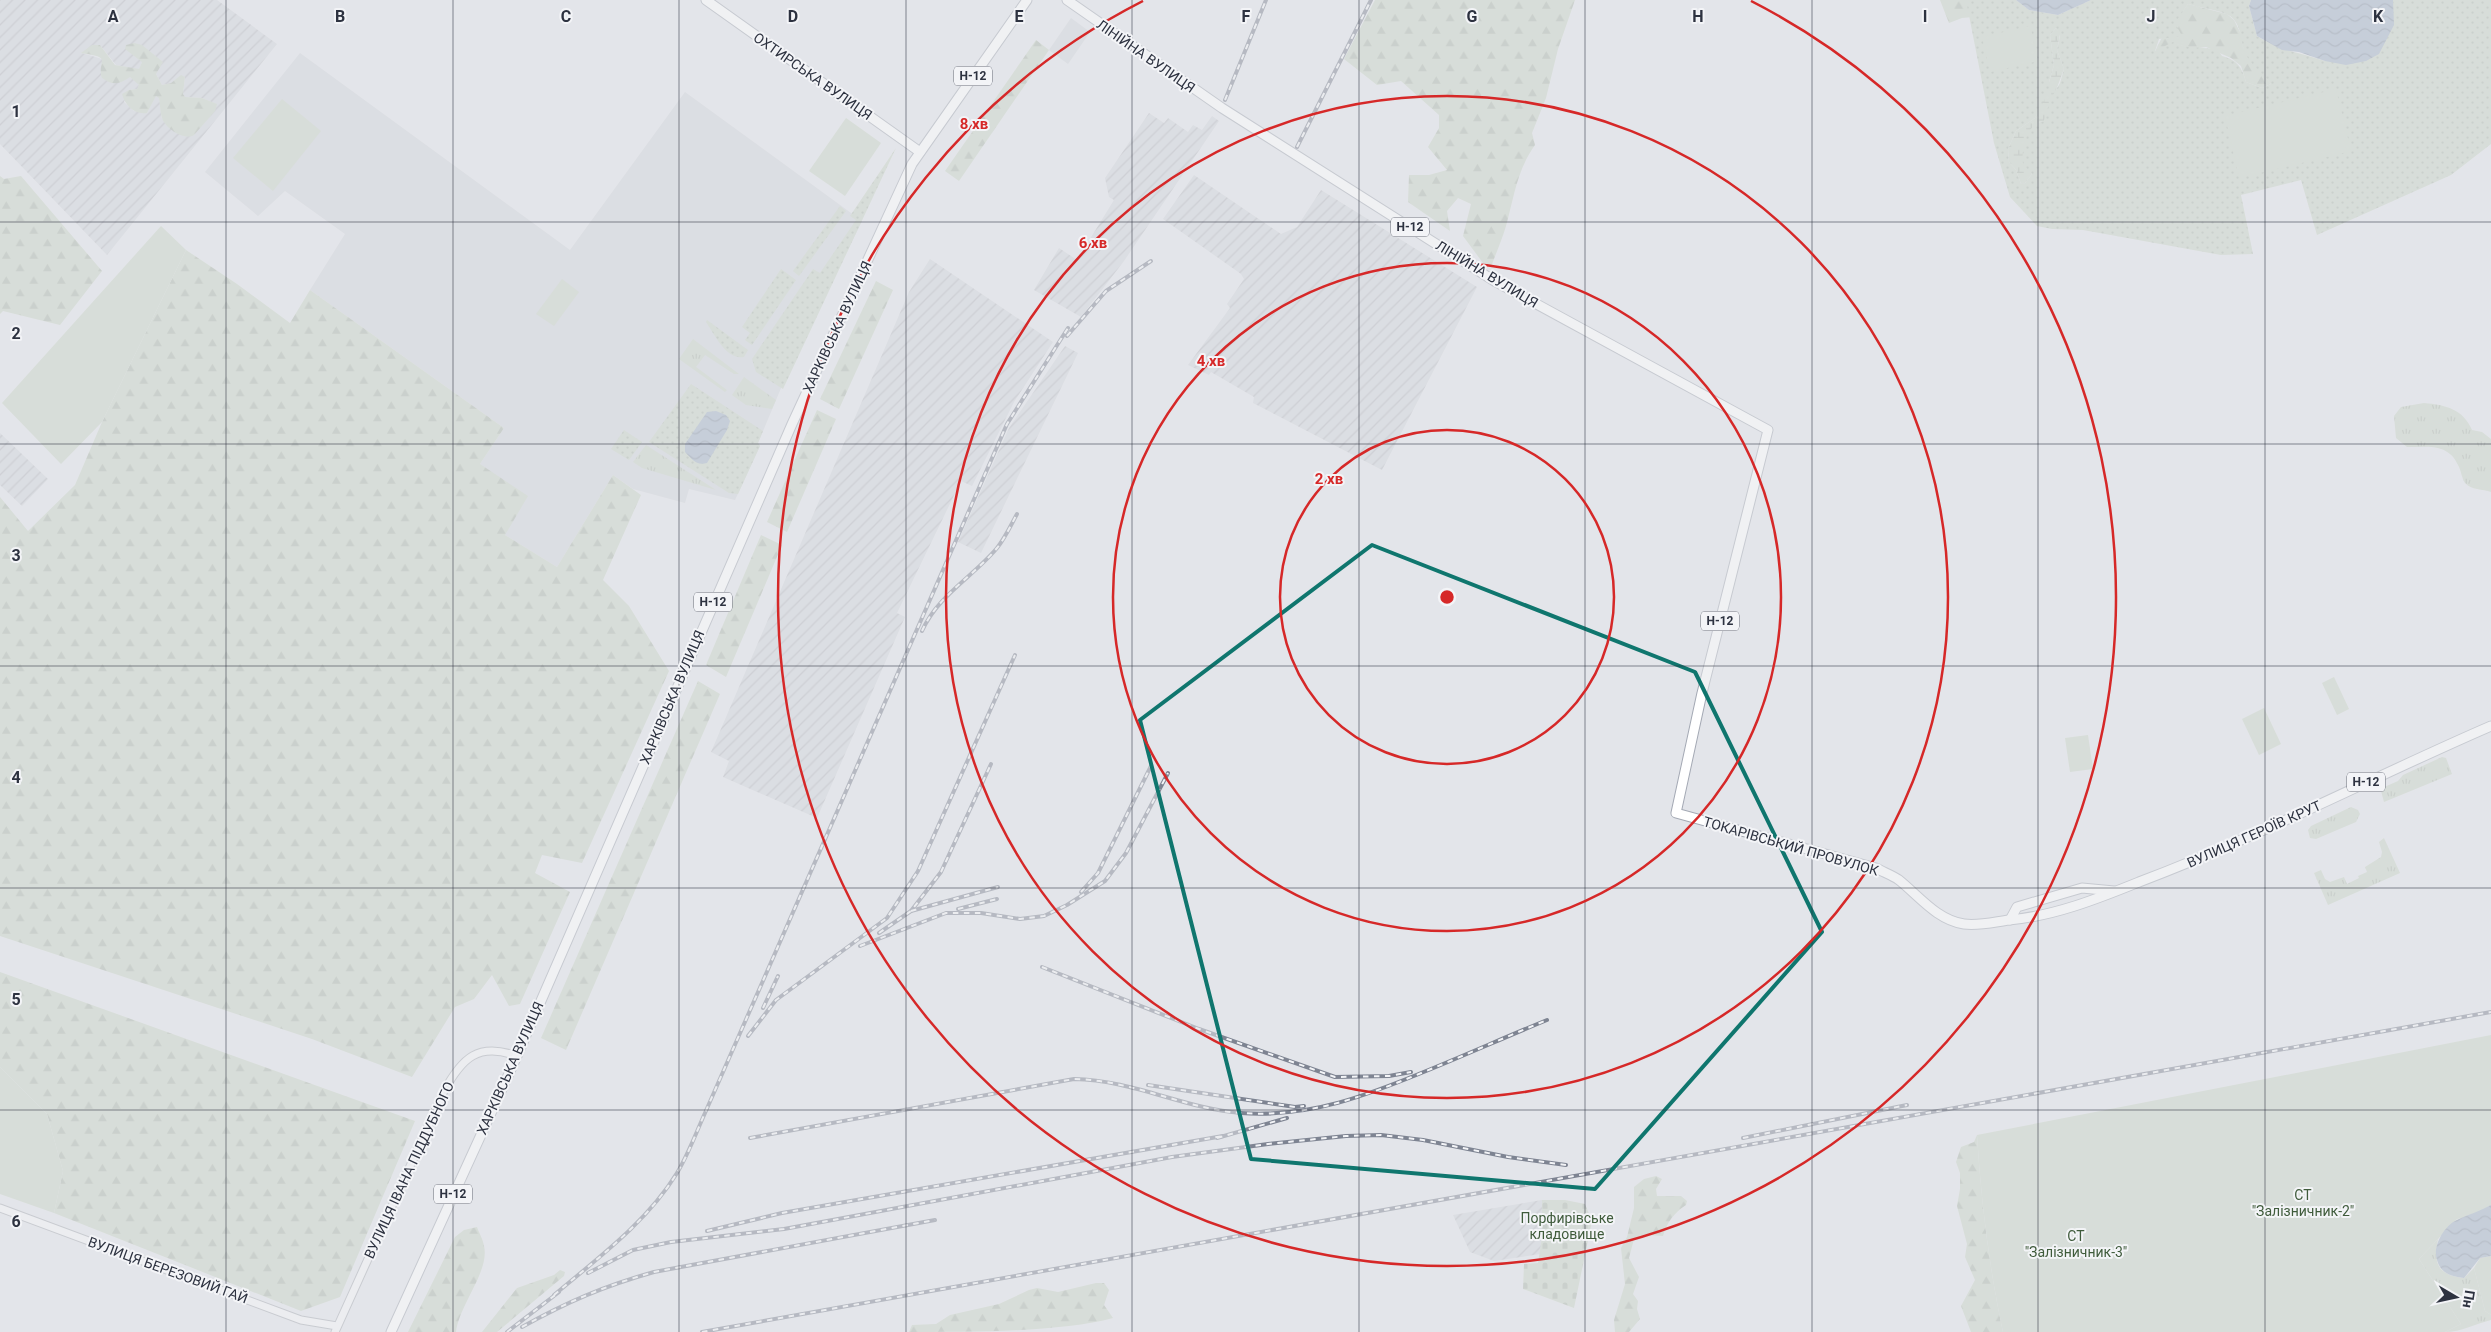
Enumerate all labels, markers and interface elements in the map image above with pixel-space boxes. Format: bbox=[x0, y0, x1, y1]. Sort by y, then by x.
text: A bbox=[108, 7, 119, 26]
text: B bbox=[335, 7, 345, 26]
text: C bbox=[561, 7, 571, 26]
text: D bbox=[788, 7, 798, 26]
text: E bbox=[1015, 7, 1024, 26]
text: F bbox=[1242, 7, 1251, 26]
text: G bbox=[1467, 7, 1478, 26]
text: H bbox=[1692, 7, 1704, 26]
text: I bbox=[1923, 7, 1927, 26]
text: J bbox=[2147, 7, 2155, 26]
text: K bbox=[2373, 7, 2384, 26]
street label: ЛІНІЙНА ВУЛИЦЯ bbox=[1094, 16, 1198, 96]
street label: ОХТИРСЬКА ВУЛИЦЯ bbox=[751, 29, 875, 123]
road number: Н-12 bbox=[954, 66, 992, 85]
text: 1 bbox=[11, 102, 21, 121]
text: 8 хв bbox=[960, 115, 988, 133]
road number: Н-12 bbox=[1391, 218, 1429, 236]
text: 6 хв bbox=[1079, 234, 1107, 252]
street label: ЛІНІЙНА ВУЛИЦЯ bbox=[1433, 237, 1541, 311]
street label: ХАРКІВСЬКА ВУЛИЦЯ bbox=[799, 258, 875, 396]
text: 2 bbox=[11, 324, 21, 343]
text: 4 хв bbox=[1197, 352, 1225, 370]
text: 2 хв bbox=[1315, 470, 1343, 488]
text: 3 bbox=[11, 546, 21, 565]
centre of rings bbox=[1438, 588, 1456, 606]
road number: Н-12 bbox=[694, 592, 732, 612]
road number: Н-12 bbox=[1701, 612, 1739, 630]
street label: ХАРКІВСЬКА ВУЛИЦЯ bbox=[637, 628, 707, 766]
text: 4 bbox=[11, 768, 21, 787]
road number: Н-12 bbox=[2347, 772, 2385, 792]
street label: ВУЛИЦЯ ГЕРОЇВ КРУТ bbox=[2185, 797, 2324, 871]
street label: ТОКАРІВСЬКИЙ ПРОВУЛОК bbox=[1701, 813, 1881, 879]
text: 5 bbox=[11, 990, 21, 1009]
street label: ХАРКІВСЬКА ВУЛИЦЯ bbox=[473, 999, 547, 1137]
street label: ВУЛИЦЯ ІВАНА ПІДДУБНОГО bbox=[361, 1079, 457, 1261]
road number: Н-12 bbox=[434, 1184, 472, 1204]
park label: СТ "Залізничник-2" bbox=[2252, 1187, 2354, 1219]
park label: Порфирівське кладовище bbox=[1520, 1210, 1614, 1242]
text: 6 bbox=[11, 1212, 21, 1231]
park label: СТ "Залізничник-3" bbox=[2025, 1228, 2127, 1260]
street label: ВУЛИЦЯ БЕРЕЗОВИЙ ГАЙ bbox=[86, 1234, 250, 1306]
north arrow bbox=[2431, 1272, 2481, 1322]
text: Пн bbox=[2460, 1289, 2478, 1309]

